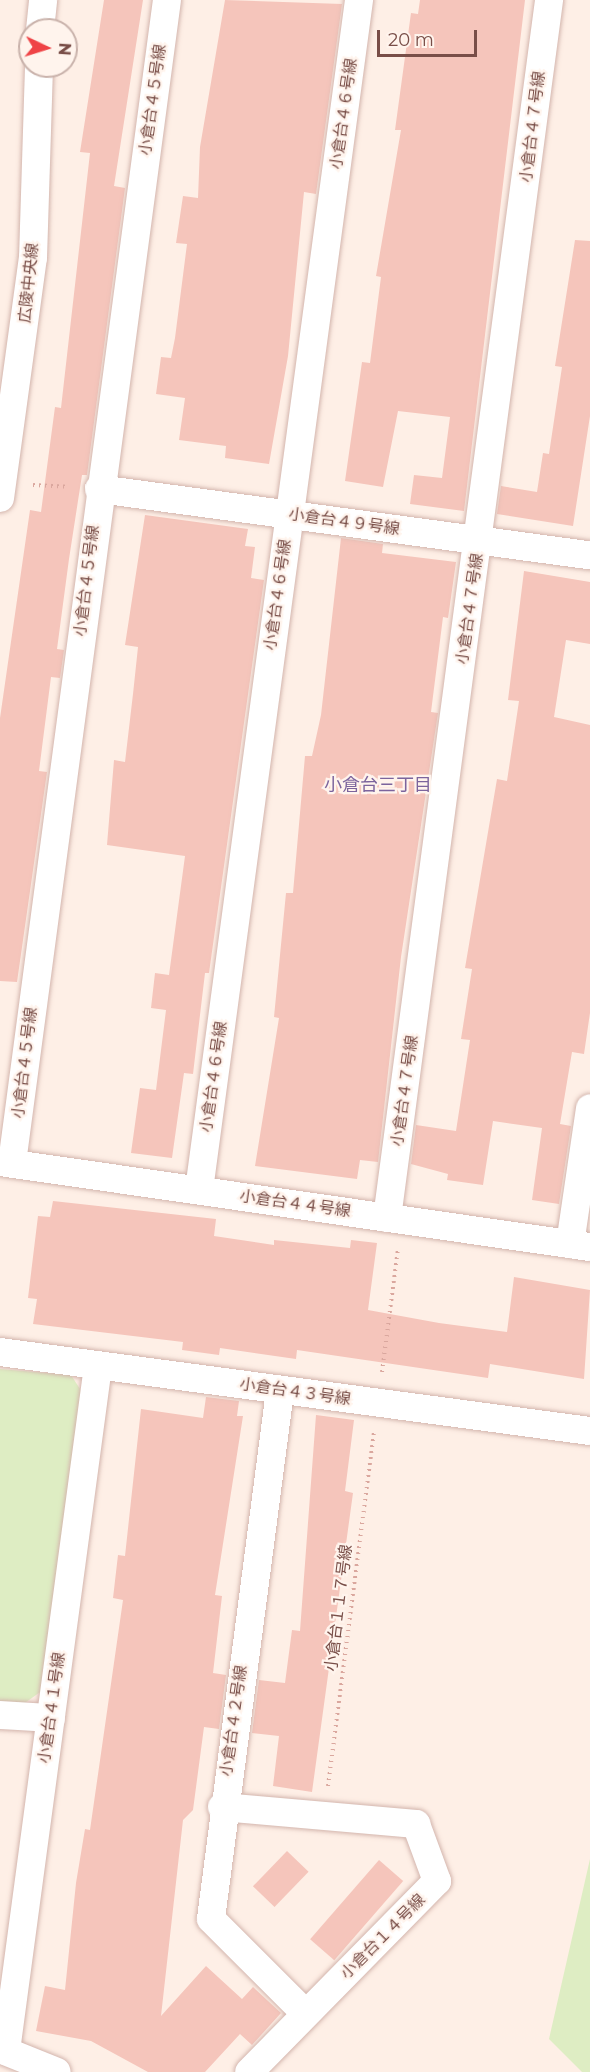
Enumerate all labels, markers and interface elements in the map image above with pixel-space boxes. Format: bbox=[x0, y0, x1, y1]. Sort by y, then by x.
north arrow bbox=[18, 18, 78, 78]
scale bar bbox=[380, 18, 480, 56]
text: 20 m bbox=[388, 29, 434, 51]
text: N bbox=[55, 42, 74, 56]
street label: 小倉台４５号線 bbox=[136, 43, 170, 157]
street label: 小倉台４６号線 bbox=[327, 57, 361, 171]
street label: 小倉台４７号線 bbox=[517, 70, 549, 184]
street label: 広陵中央線 bbox=[15, 242, 43, 324]
street label: 小倉台４９号線 bbox=[287, 505, 401, 539]
street label: 小倉台４５号線 bbox=[71, 524, 103, 638]
street label: 小倉台４６号線 bbox=[261, 538, 295, 652]
street label: 小倉台４７号線 bbox=[453, 552, 487, 666]
district label: 小倉台三丁目 bbox=[324, 774, 432, 796]
street label: 小倉台４５号線 bbox=[9, 1006, 41, 1120]
street label: 小倉台４６号線 bbox=[197, 1020, 231, 1134]
street label: 小倉台４７号線 bbox=[388, 1034, 422, 1148]
street label: 小倉台４４号線 bbox=[238, 1187, 352, 1221]
street label: 小倉台４３号線 bbox=[238, 1375, 352, 1409]
street label: 小倉台１１７号線 bbox=[322, 1543, 356, 1673]
street label: 小倉台４１号線 bbox=[35, 1651, 69, 1765]
street label: 小倉台４２号線 bbox=[217, 1664, 251, 1778]
street label: 小倉台１４号線 bbox=[337, 1891, 429, 1983]

